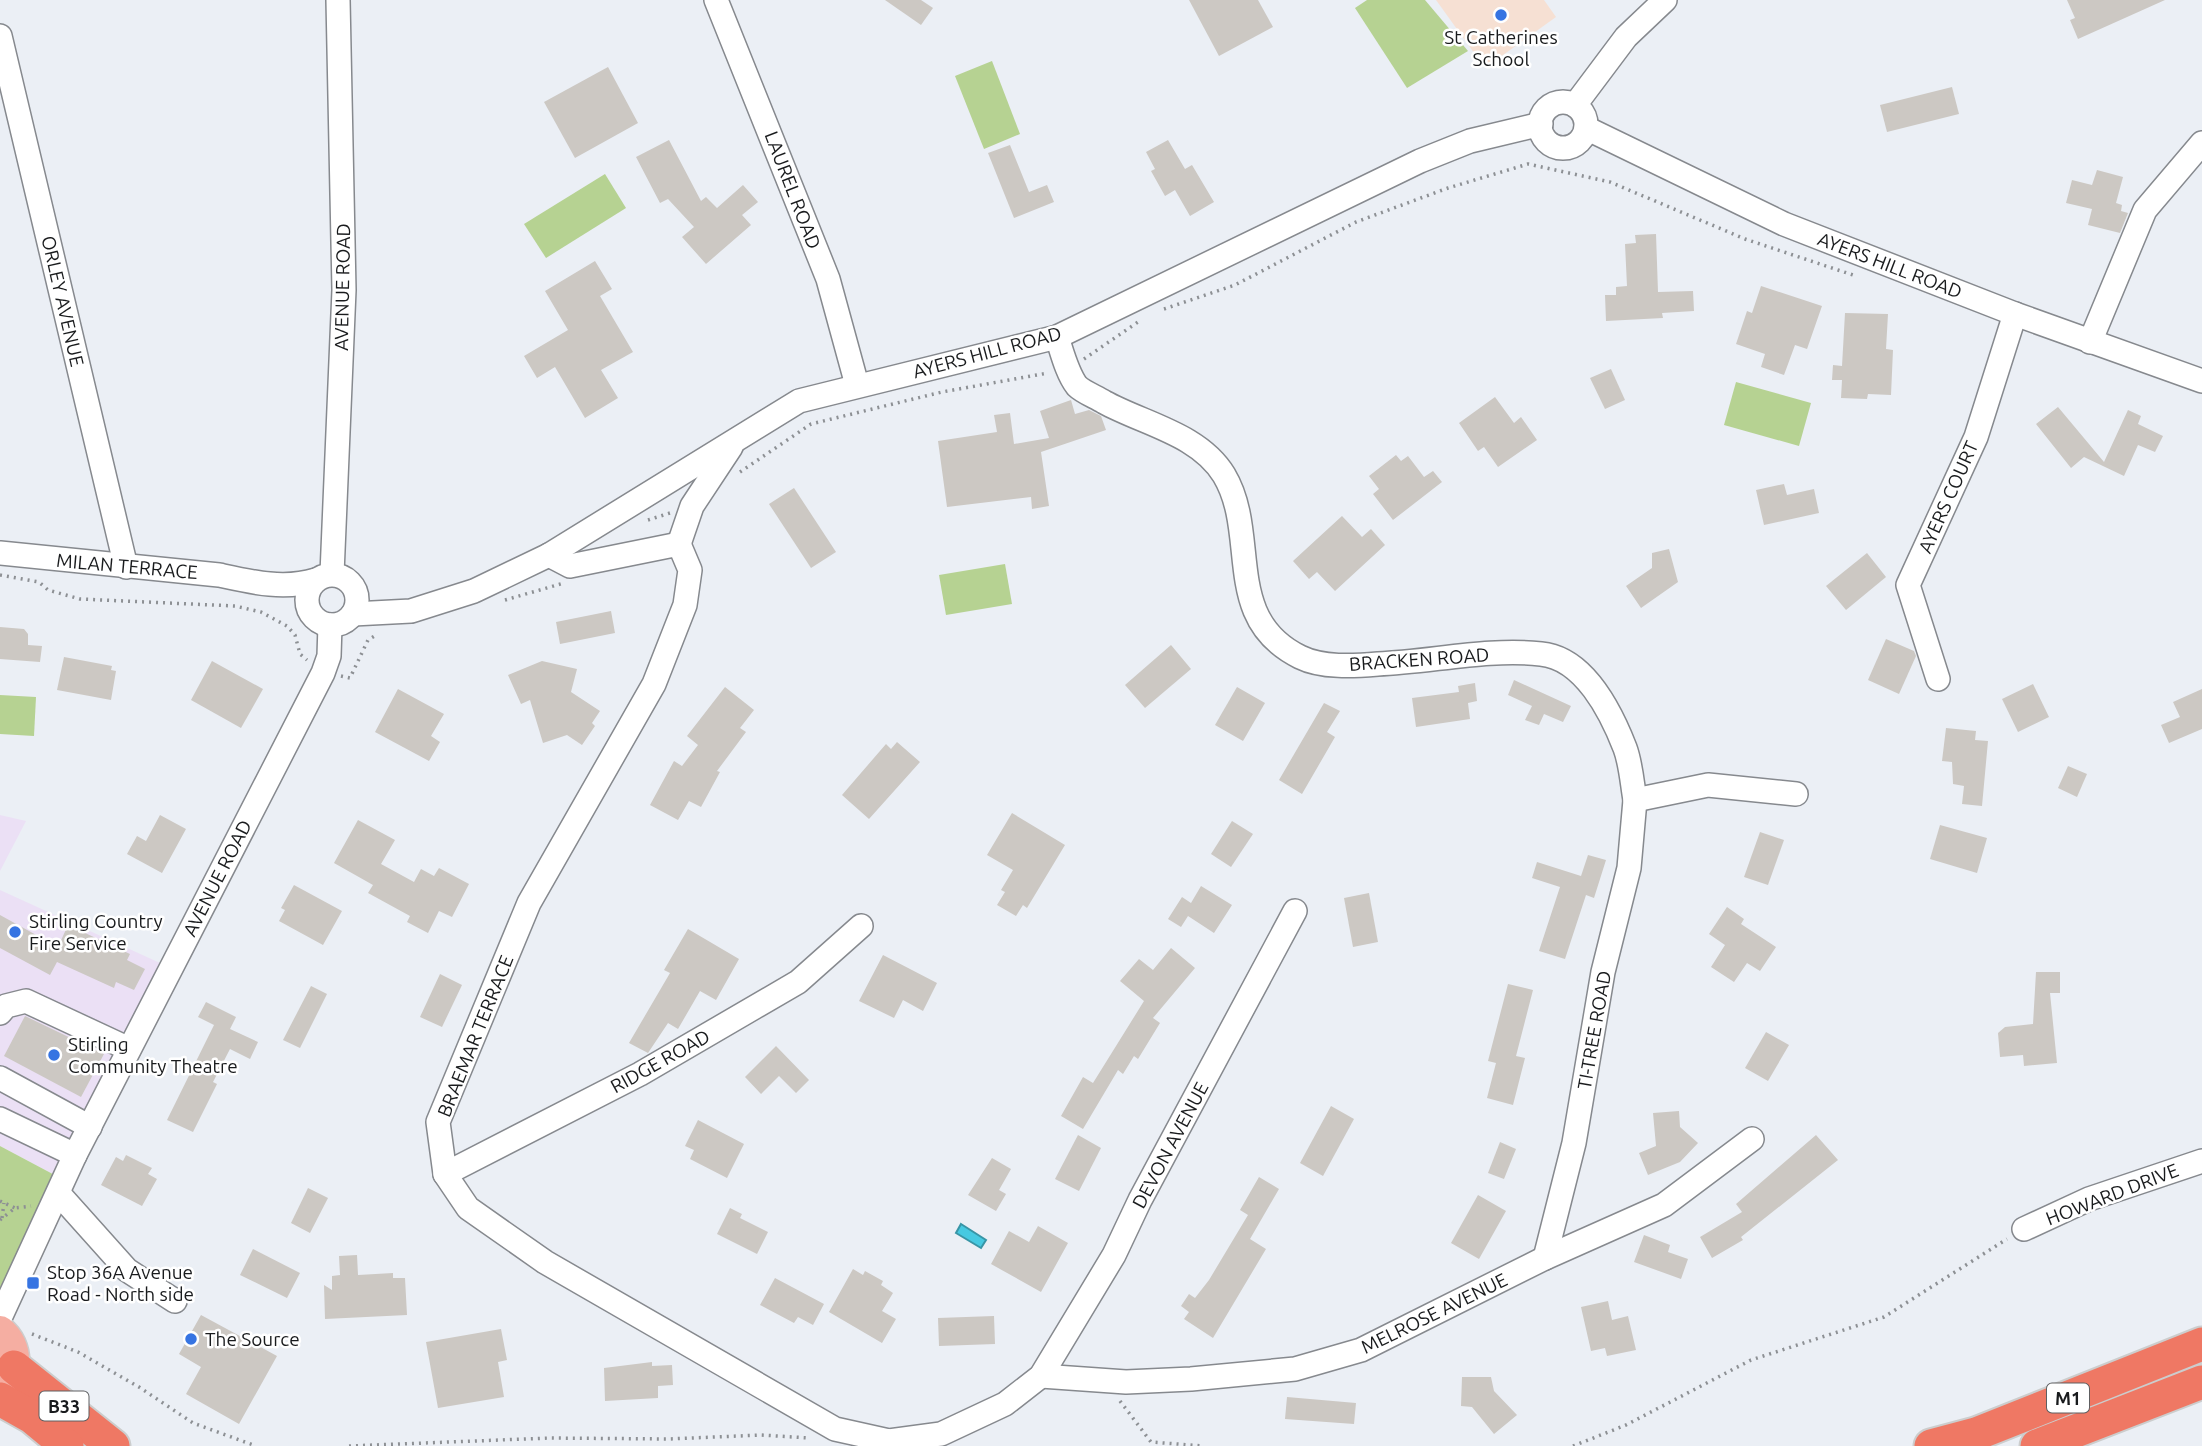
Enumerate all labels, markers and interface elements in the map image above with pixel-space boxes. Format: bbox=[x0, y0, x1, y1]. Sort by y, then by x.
marker: St Catherines School bbox=[1493, 7, 1509, 23]
place label: St Catherines School bbox=[1444, 26, 1558, 70]
street label: LAUREL ROAD bbox=[760, 128, 826, 252]
street label: AVENUE ROAD bbox=[330, 223, 354, 351]
street label: AYERS HILL ROAD bbox=[1815, 227, 1965, 303]
street label: ORLEY AVENUE bbox=[37, 233, 89, 369]
street label: AYERS HILL ROAD bbox=[910, 322, 1064, 382]
street label: AYERS COURT bbox=[1913, 437, 1983, 556]
street label: MILAN TERRACE bbox=[55, 549, 199, 583]
street label: BRACKEN ROAD bbox=[1348, 643, 1490, 675]
street label: AVENUE ROAD bbox=[178, 816, 256, 940]
place label: Stirling Country Fire Service bbox=[29, 910, 163, 954]
marker: Stirling Country Fire Service bbox=[7, 924, 23, 940]
street label: BRAEMAR TERRACE bbox=[432, 952, 518, 1120]
street label: TI-TREE ROAD bbox=[1573, 969, 1615, 1091]
street label: RIDGE ROAD bbox=[607, 1025, 713, 1097]
place label: Stirling Community Theatre bbox=[68, 1033, 238, 1077]
marker: Stirling Community Theatre bbox=[46, 1047, 62, 1063]
street label: DEVON AVENUE bbox=[1127, 1078, 1213, 1212]
street label: HOWARD DRIVE bbox=[2043, 1159, 2181, 1229]
place label: Stop 36A Avenue Road - North side bbox=[47, 1261, 194, 1305]
street label: MELROSE AVENUE bbox=[1357, 1268, 1511, 1358]
marker: Stop 36A Avenue Road - North side bbox=[25, 1275, 41, 1291]
place label: The Source bbox=[205, 1328, 300, 1350]
marker: The Source bbox=[183, 1331, 199, 1347]
road number: M1 bbox=[2047, 1384, 2089, 1413]
road number: B33 bbox=[40, 1392, 88, 1420]

